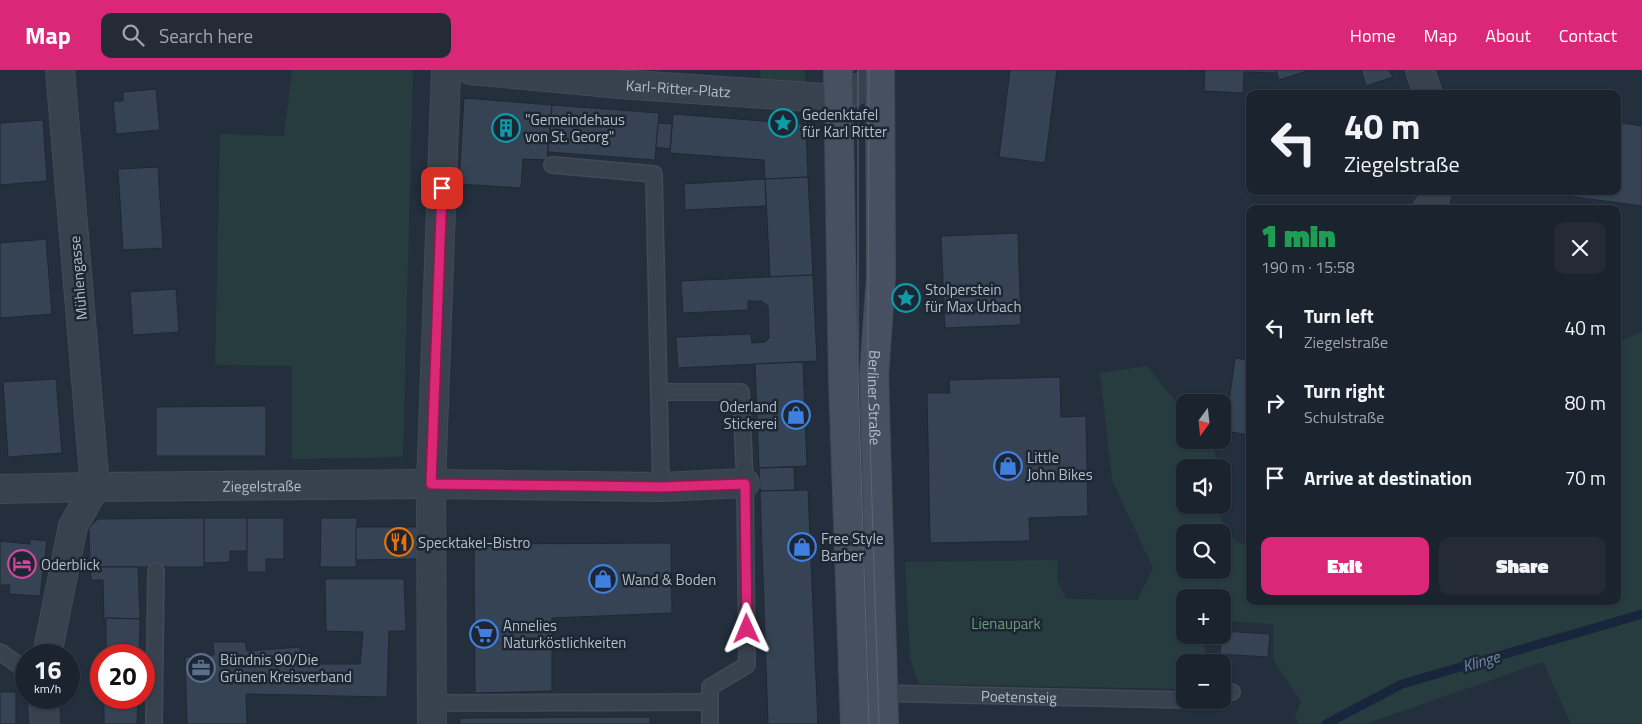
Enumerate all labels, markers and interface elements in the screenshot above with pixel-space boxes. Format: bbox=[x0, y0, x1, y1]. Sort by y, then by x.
search box bbox=[101, 13, 451, 58]
text: Map bbox=[25, 17, 71, 53]
icon: search bbox=[119, 21, 147, 49]
text: Search here bbox=[159, 21, 253, 50]
text: Home bbox=[1350, 22, 1396, 49]
text: Map bbox=[1424, 22, 1457, 49]
text: About bbox=[1485, 22, 1531, 49]
text: Contact bbox=[1559, 22, 1617, 49]
street label: Karl-Ritter-Platz bbox=[625, 73, 732, 103]
text: 40 m bbox=[1344, 99, 1420, 153]
place label: Gedenktafel für Karl Ritter bbox=[802, 103, 887, 143]
place label: "Gemeindehaus von St. Georg" bbox=[525, 108, 625, 148]
place icon: Gedenktafel für Karl Ritter bbox=[768, 108, 798, 138]
icon: left bbox=[1261, 110, 1326, 175]
building icon: "Gemeindehaus von St. Georg" bbox=[491, 113, 521, 143]
text: Ziegelstraße bbox=[1344, 147, 1460, 181]
pin bbox=[421, 167, 463, 209]
icon: arrive bbox=[428, 174, 456, 202]
text: 1 min bbox=[1261, 213, 1336, 259]
button: close bbox=[1554, 222, 1606, 274]
street label: Mühlengasse bbox=[63, 235, 93, 321]
text: 190 m · 15:58 bbox=[1261, 255, 1355, 279]
place label: Stolperstein für Max Urbach bbox=[925, 278, 1021, 318]
place icon: Stolperstein für Max Urbach bbox=[891, 283, 921, 313]
text: Turn left bbox=[1304, 301, 1374, 330]
text: 40 m bbox=[1565, 313, 1606, 342]
icon: left bbox=[1261, 314, 1289, 342]
text: Ziegelstraße bbox=[1304, 330, 1388, 354]
street label: Berliner Straße bbox=[862, 349, 888, 446]
text: Turn right bbox=[1304, 376, 1385, 405]
text: 80 m bbox=[1565, 388, 1606, 417]
icon: right bbox=[1261, 389, 1289, 417]
north arrow bbox=[1176, 394, 1231, 449]
map controls bbox=[1176, 394, 1231, 709]
place label: Oderland Stickerei bbox=[719, 395, 777, 435]
shop icon: Oderland Stickerei bbox=[781, 400, 811, 430]
text: Schulstraße bbox=[1304, 405, 1384, 429]
place label: Little John Bikes bbox=[1027, 446, 1093, 486]
shop icon: Little John Bikes bbox=[993, 451, 1023, 481]
button: sound bbox=[1176, 459, 1231, 514]
text: Arrive at destination bbox=[1304, 463, 1472, 492]
text: 70 m bbox=[1565, 463, 1606, 492]
icon: arrive bbox=[1261, 464, 1289, 492]
street label: Ziegelstraße bbox=[222, 474, 302, 497]
button: search bbox=[1176, 524, 1231, 579]
restaurant icon: Specktakel-Bistro bbox=[384, 527, 414, 557]
place label: Free Style Barber bbox=[821, 527, 884, 567]
place label: Specktakel-Bistro bbox=[418, 531, 531, 554]
shop icon: Free Style Barber bbox=[787, 532, 817, 562]
button: Exit bbox=[1261, 537, 1429, 595]
button: Share bbox=[1439, 537, 1606, 595]
hotel icon: Oderblick bbox=[7, 549, 37, 579]
place label: Oderblick bbox=[41, 553, 100, 576]
shop icon: Wand & Boden bbox=[588, 564, 618, 594]
place label: Wand & Boden bbox=[622, 568, 716, 591]
button: + bbox=[1176, 589, 1231, 644]
position arrow bbox=[720, 602, 772, 654]
park label: Lienaupark bbox=[971, 612, 1041, 635]
place label: Annelies Naturköstlichkeiten bbox=[503, 614, 626, 654]
supermarket icon: Annelies Naturköstlichkeiten bbox=[469, 619, 499, 649]
speed limit sign: 20 bbox=[90, 644, 155, 709]
water label: Klinge bbox=[1459, 644, 1504, 678]
place label: Bündnis 90/Die Grünen Kreisverband bbox=[220, 648, 352, 688]
text: 16 bbox=[33, 651, 62, 689]
office icon: Bündnis 90/Die Grünen Kreisverband bbox=[186, 653, 216, 683]
button: − bbox=[1176, 654, 1231, 709]
text: km/h bbox=[34, 679, 61, 698]
street label: Poetensteig bbox=[981, 684, 1058, 709]

